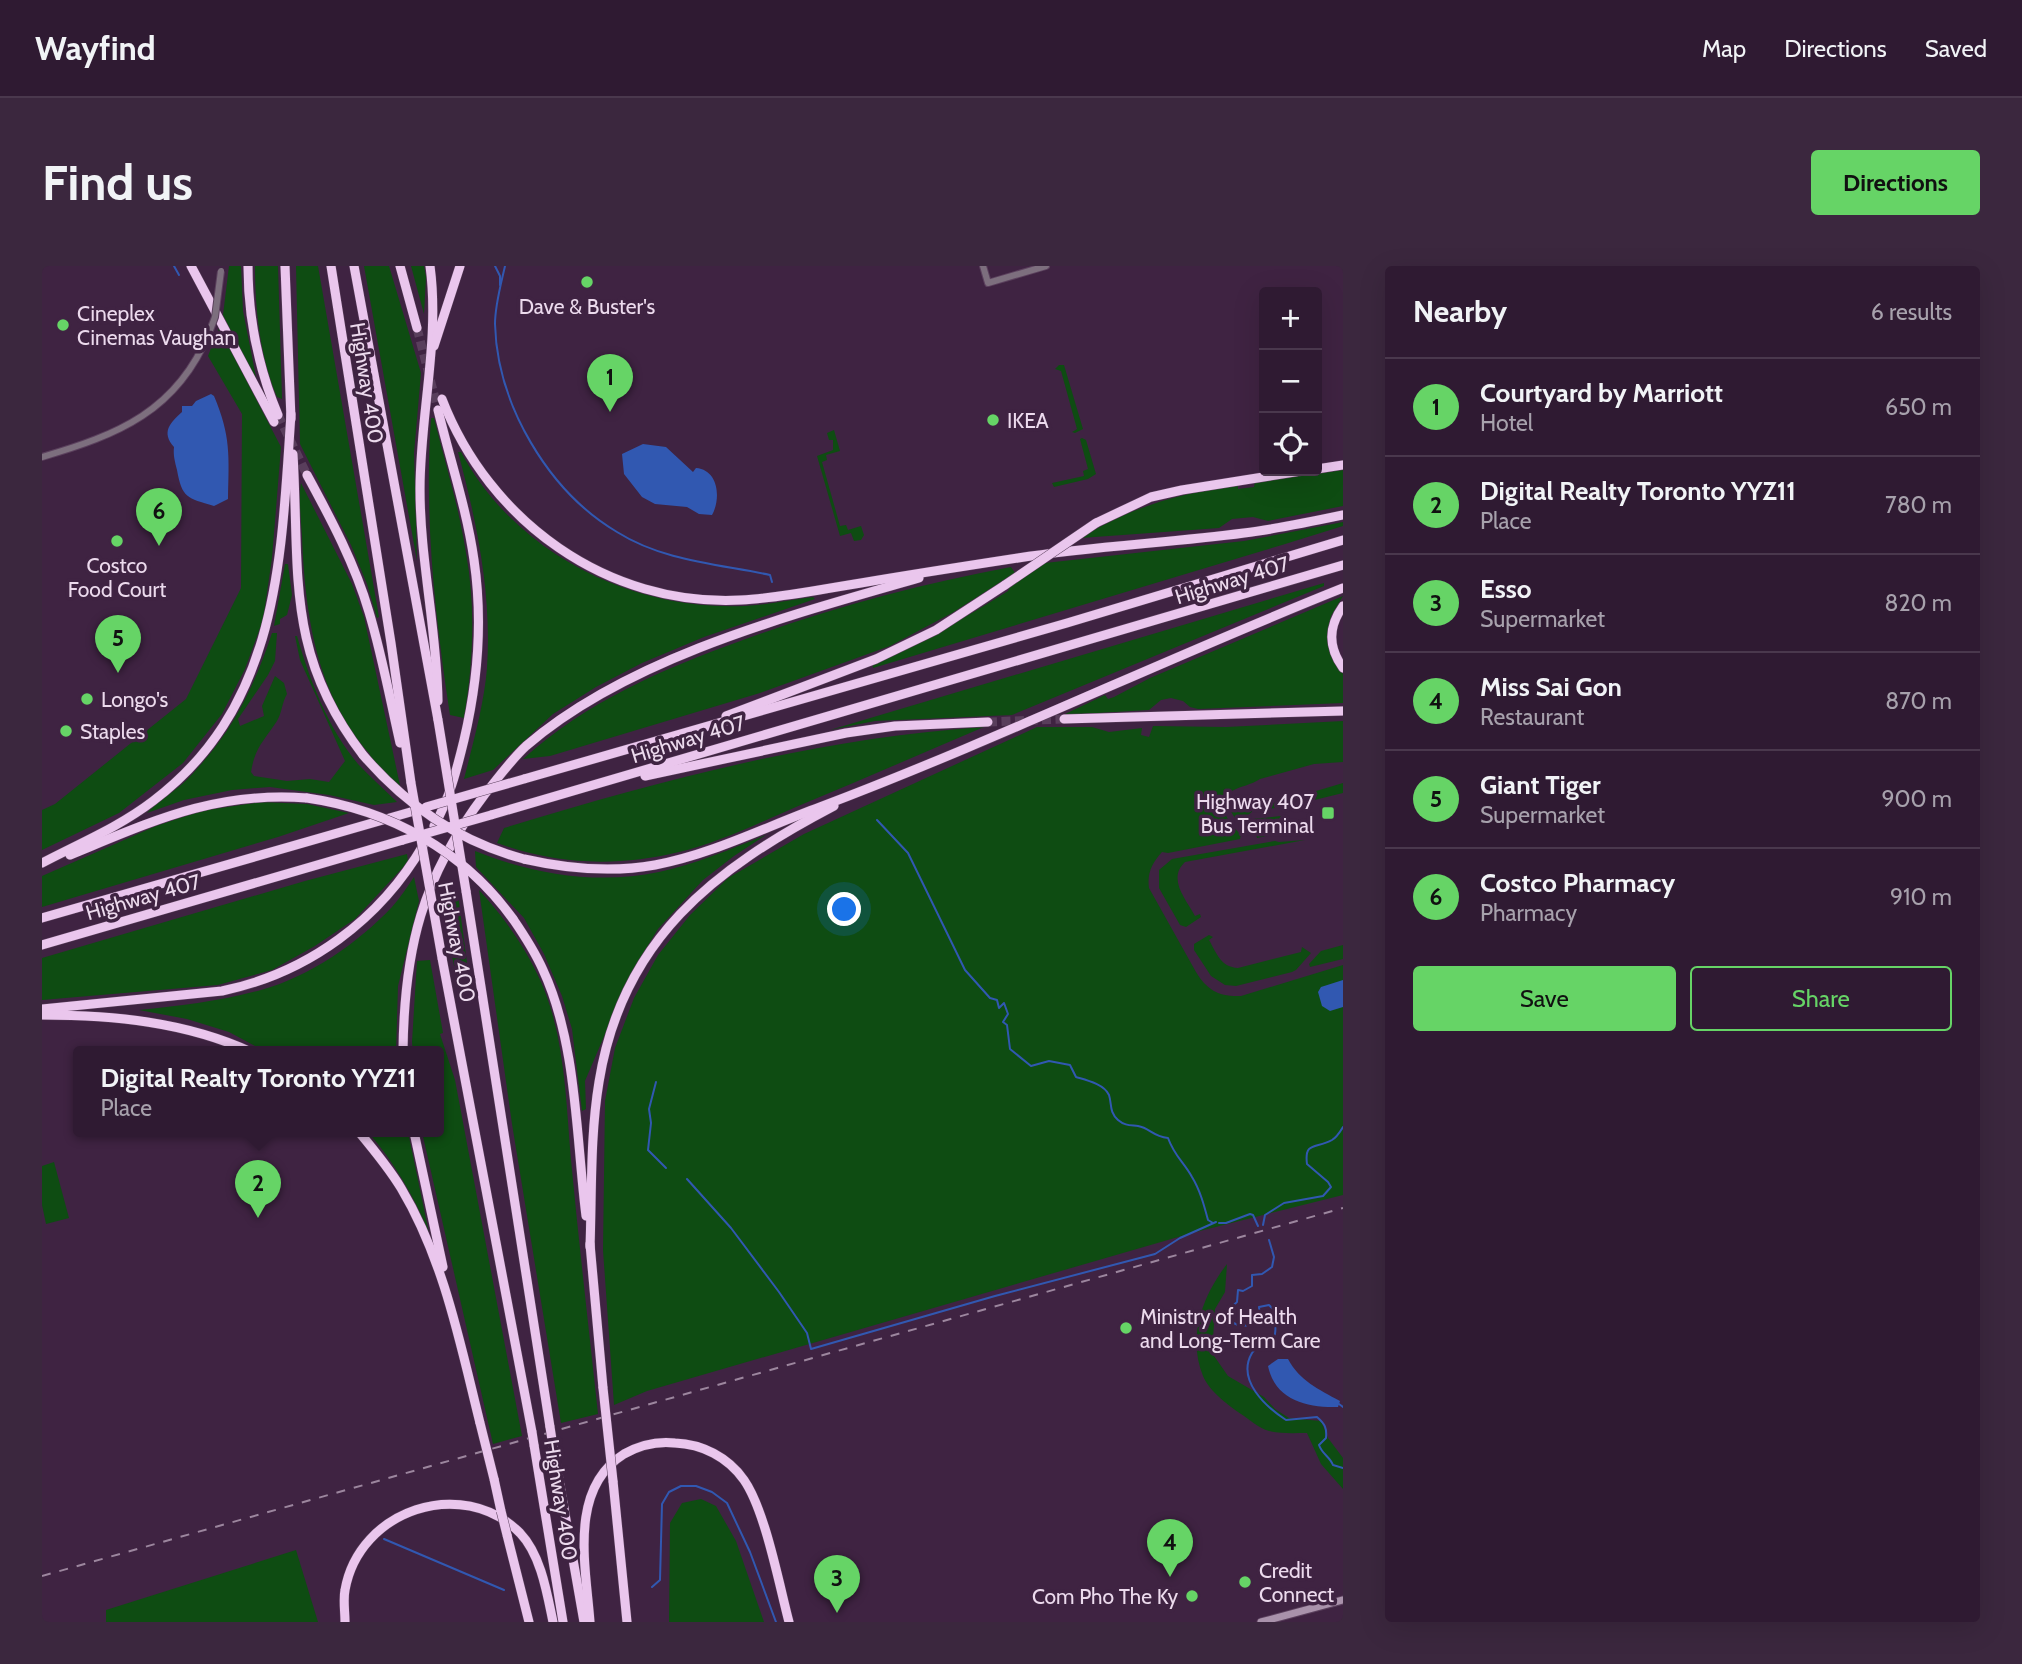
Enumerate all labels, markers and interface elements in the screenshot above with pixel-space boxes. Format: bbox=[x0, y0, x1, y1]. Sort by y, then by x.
text: Wayfind bbox=[35, 28, 156, 68]
text: Map bbox=[1702, 34, 1746, 63]
text: Directions bbox=[1784, 34, 1887, 63]
text: Saved bbox=[1925, 34, 1987, 63]
button: Directions bbox=[1811, 150, 1980, 215]
text: Find us bbox=[42, 153, 193, 212]
marker: Dave & Buster's bbox=[579, 274, 595, 290]
map controls bbox=[1259, 287, 1322, 476]
button: + bbox=[1259, 287, 1322, 350]
text: Nearby bbox=[1413, 293, 1507, 330]
place label: Dave & Buster's bbox=[519, 294, 656, 319]
text: 6 results bbox=[1871, 298, 1952, 326]
place label: Cineplex Cinemas Vaughan bbox=[77, 301, 236, 350]
marker: Cineplex Cinemas Vaughan bbox=[55, 317, 71, 333]
street label: Highway 400 bbox=[345, 321, 389, 445]
button: − bbox=[1259, 350, 1322, 413]
pin: 1 bbox=[587, 354, 633, 412]
text: Courtyard by Marriott bbox=[1480, 377, 1723, 409]
text: 1 bbox=[1432, 393, 1440, 421]
text: 650 m bbox=[1885, 393, 1952, 421]
place label: IKEA bbox=[1007, 408, 1049, 433]
text: Hotel bbox=[1480, 409, 1533, 437]
marker: IKEA bbox=[985, 412, 1001, 428]
button: locate bbox=[1259, 413, 1322, 476]
text: Digital Realty Toronto YYZ11 bbox=[1480, 475, 1796, 507]
pin: 6 bbox=[136, 488, 182, 546]
text: 2 bbox=[1430, 491, 1442, 519]
text: 780 m bbox=[1885, 491, 1952, 519]
text: Place bbox=[1480, 507, 1532, 535]
marker: Costco Food Court bbox=[109, 533, 125, 549]
street label: Highway 407 bbox=[1172, 551, 1292, 609]
place label: Costco Food Court bbox=[68, 553, 166, 602]
text: Esso bbox=[1480, 573, 1532, 605]
text: 3 bbox=[1430, 589, 1442, 617]
text: 820 m bbox=[1885, 589, 1952, 617]
text: Supermarket bbox=[1480, 605, 1605, 633]
pin: 5 bbox=[95, 615, 141, 673]
text: Miss Sai Gon bbox=[1480, 671, 1622, 703]
place label: Longo's bbox=[101, 687, 169, 712]
text: 4 bbox=[1429, 687, 1443, 715]
text: 870 m bbox=[1885, 687, 1952, 715]
marker: Longo's bbox=[79, 691, 95, 707]
text: Restaurant bbox=[1480, 703, 1584, 731]
street label: Highway 407 bbox=[628, 710, 748, 768]
place label: Staples bbox=[80, 719, 145, 744]
marker: Staples bbox=[58, 723, 74, 739]
text: Giant Tiger bbox=[1480, 769, 1601, 801]
text: 5 bbox=[1430, 785, 1442, 813]
text: 900 m bbox=[1881, 785, 1952, 813]
place label: Highway 407 Bus Terminal bbox=[1196, 789, 1314, 838]
text: Supermarket bbox=[1480, 801, 1605, 829]
marker: Highway 407 Bus Terminal bbox=[1320, 805, 1336, 821]
text: Costco Pharmacy bbox=[1480, 867, 1675, 899]
street label: Highway 407 bbox=[83, 869, 204, 925]
street label: Highway 400 bbox=[433, 880, 481, 1004]
text: 6 bbox=[1430, 883, 1442, 911]
text: 910 m bbox=[1890, 883, 1952, 911]
your location bbox=[827, 892, 861, 926]
text: Pharmacy bbox=[1480, 899, 1577, 927]
button: Save bbox=[1413, 966, 1676, 1031]
button: Share bbox=[1690, 966, 1952, 1031]
popup bbox=[73, 1046, 444, 1137]
text: Digital Realty Toronto YYZ11 bbox=[101, 1062, 416, 1094]
text: Place bbox=[101, 1094, 152, 1122]
pin: 2 bbox=[235, 1160, 281, 1218]
place label: Ministry of Health and Long-Term Care bbox=[1140, 1304, 1321, 1353]
marker: Ministry of Health and Long-Term Care bbox=[1118, 1320, 1134, 1336]
street label: Highway 400 bbox=[539, 1438, 583, 1562]
pin: 4 bbox=[1147, 1519, 1193, 1577]
pin: 3 bbox=[814, 1555, 860, 1613]
place label: Credit Connect bbox=[1259, 1558, 1334, 1607]
marker: Credit Connect bbox=[1237, 1574, 1253, 1590]
place label: Com Pho The Ky bbox=[1032, 1584, 1178, 1609]
marker: Com Pho The Ky bbox=[1184, 1588, 1200, 1604]

